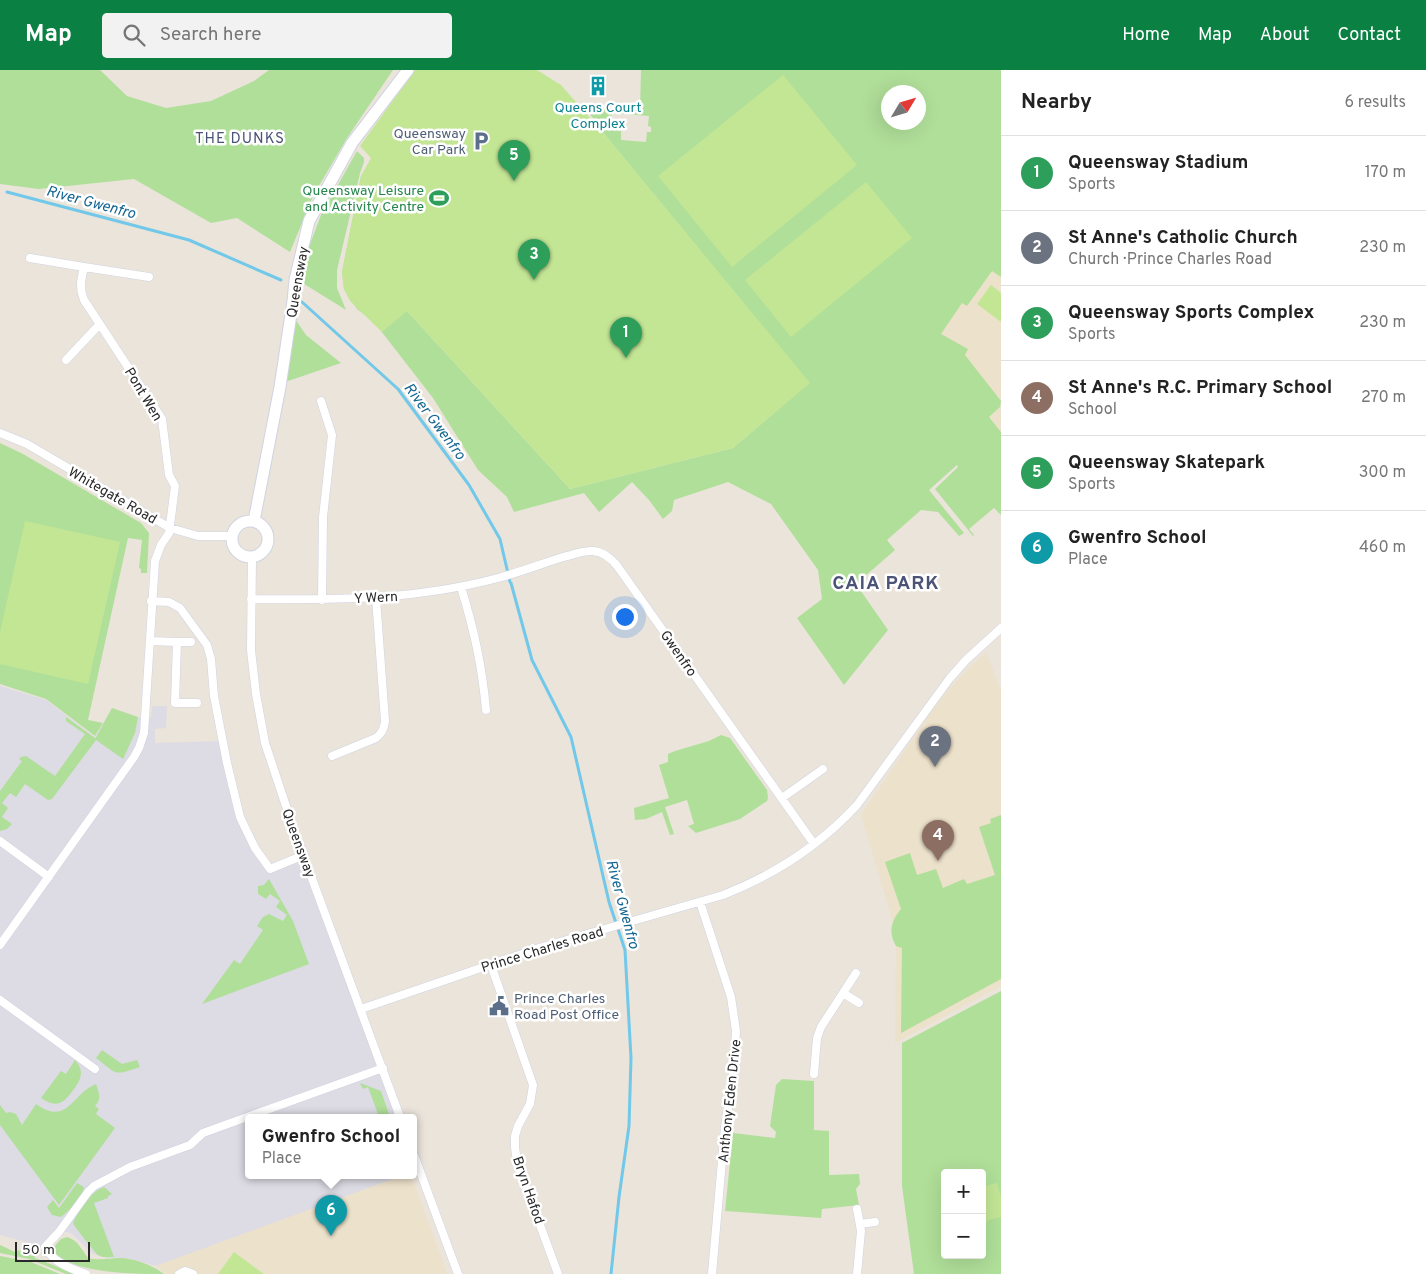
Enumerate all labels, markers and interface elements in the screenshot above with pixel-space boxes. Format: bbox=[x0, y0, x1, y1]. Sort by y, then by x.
search box bbox=[102, 13, 452, 58]
text: Map bbox=[25, 20, 72, 50]
icon: search bbox=[120, 21, 148, 49]
text: Search here bbox=[160, 23, 261, 47]
text: Home bbox=[1122, 24, 1170, 47]
text: Map bbox=[1198, 24, 1232, 47]
text: About bbox=[1260, 24, 1309, 47]
text: Contact bbox=[1337, 24, 1401, 47]
building icon: Queens Court Complex bbox=[587, 75, 609, 97]
north arrow bbox=[881, 85, 926, 130]
text: Nearby bbox=[1021, 89, 1092, 116]
text: 6 results bbox=[1344, 93, 1406, 113]
place label: Queens Court Complex bbox=[554, 100, 642, 133]
place label: Queensway Car Park bbox=[394, 126, 466, 159]
district label: THE DUNKS bbox=[195, 130, 285, 149]
parking icon: Queensway Car Park bbox=[470, 130, 492, 152]
pin: 5 bbox=[498, 140, 530, 181]
text: Queensway Stadium bbox=[1068, 151, 1248, 175]
text: 1 bbox=[1034, 163, 1040, 183]
text: 170 m bbox=[1365, 163, 1406, 183]
text: Sports bbox=[1068, 175, 1116, 195]
water label: River Gwenfro bbox=[44, 182, 137, 224]
place label: Queensway Leisure and Activity Centre bbox=[302, 183, 424, 216]
sports icon: Queensway Leisure and Activity Centre bbox=[428, 187, 450, 209]
text: St Anne's Catholic Church bbox=[1068, 226, 1298, 250]
text: 2 bbox=[1032, 238, 1042, 258]
text: 230 m bbox=[1359, 238, 1406, 258]
pin: 3 bbox=[518, 239, 550, 280]
street label: Queensway bbox=[284, 245, 313, 319]
text: Church · Prince Charles Road bbox=[1068, 250, 1272, 270]
text: Queensway Sports Complex bbox=[1068, 301, 1314, 325]
text: 3 bbox=[1032, 313, 1042, 333]
text: 230 m bbox=[1359, 313, 1406, 333]
pin: 1 bbox=[610, 317, 642, 358]
text: Sports bbox=[1068, 325, 1116, 345]
street label: Pont Wen bbox=[120, 365, 165, 425]
text: St Anne's R.C. Primary School bbox=[1068, 376, 1332, 400]
water label: River Gwenfro bbox=[399, 380, 469, 464]
text: 4 bbox=[1032, 388, 1042, 408]
text: 270 m bbox=[1361, 388, 1406, 408]
text: School bbox=[1068, 400, 1117, 420]
text: Queensway Skatepark bbox=[1068, 451, 1265, 475]
text: 5 bbox=[1032, 463, 1042, 483]
text: 300 m bbox=[1359, 463, 1406, 483]
street label: Whitegate Road bbox=[65, 464, 160, 529]
text: Sports bbox=[1068, 475, 1116, 495]
text: Gwenfro School bbox=[1068, 526, 1207, 550]
text: 6 bbox=[1032, 538, 1042, 558]
text: 460 m bbox=[1359, 538, 1406, 558]
text: Place bbox=[1068, 550, 1108, 570]
district label: CAIA PARK bbox=[832, 572, 940, 596]
street label: Y Wern bbox=[354, 589, 398, 608]
your location bbox=[612, 604, 638, 630]
street label: Gwenfro bbox=[656, 628, 700, 680]
pin: 2 bbox=[919, 726, 951, 767]
street label: Queensway bbox=[277, 807, 318, 880]
pin: 4 bbox=[922, 820, 954, 861]
water label: River Gwenfro bbox=[601, 858, 643, 951]
street label: Prince Charles Road bbox=[479, 924, 606, 977]
place label: Prince Charles Road Post Office bbox=[514, 991, 619, 1024]
public building icon: Prince Charles Road Post Office bbox=[488, 995, 510, 1017]
street label: Anthony Eden Drive bbox=[716, 1038, 745, 1164]
popup bbox=[245, 1114, 417, 1179]
text: Gwenfro School bbox=[262, 1125, 400, 1149]
text: Place bbox=[262, 1149, 301, 1169]
street label: Bryn Hafod bbox=[508, 1154, 547, 1227]
map controls bbox=[941, 1169, 986, 1259]
button: + bbox=[941, 1169, 986, 1214]
pin: 6 bbox=[315, 1195, 347, 1236]
button: − bbox=[941, 1214, 986, 1259]
scale bar bbox=[15, 1239, 90, 1262]
text: 50 m bbox=[22, 1242, 55, 1259]

